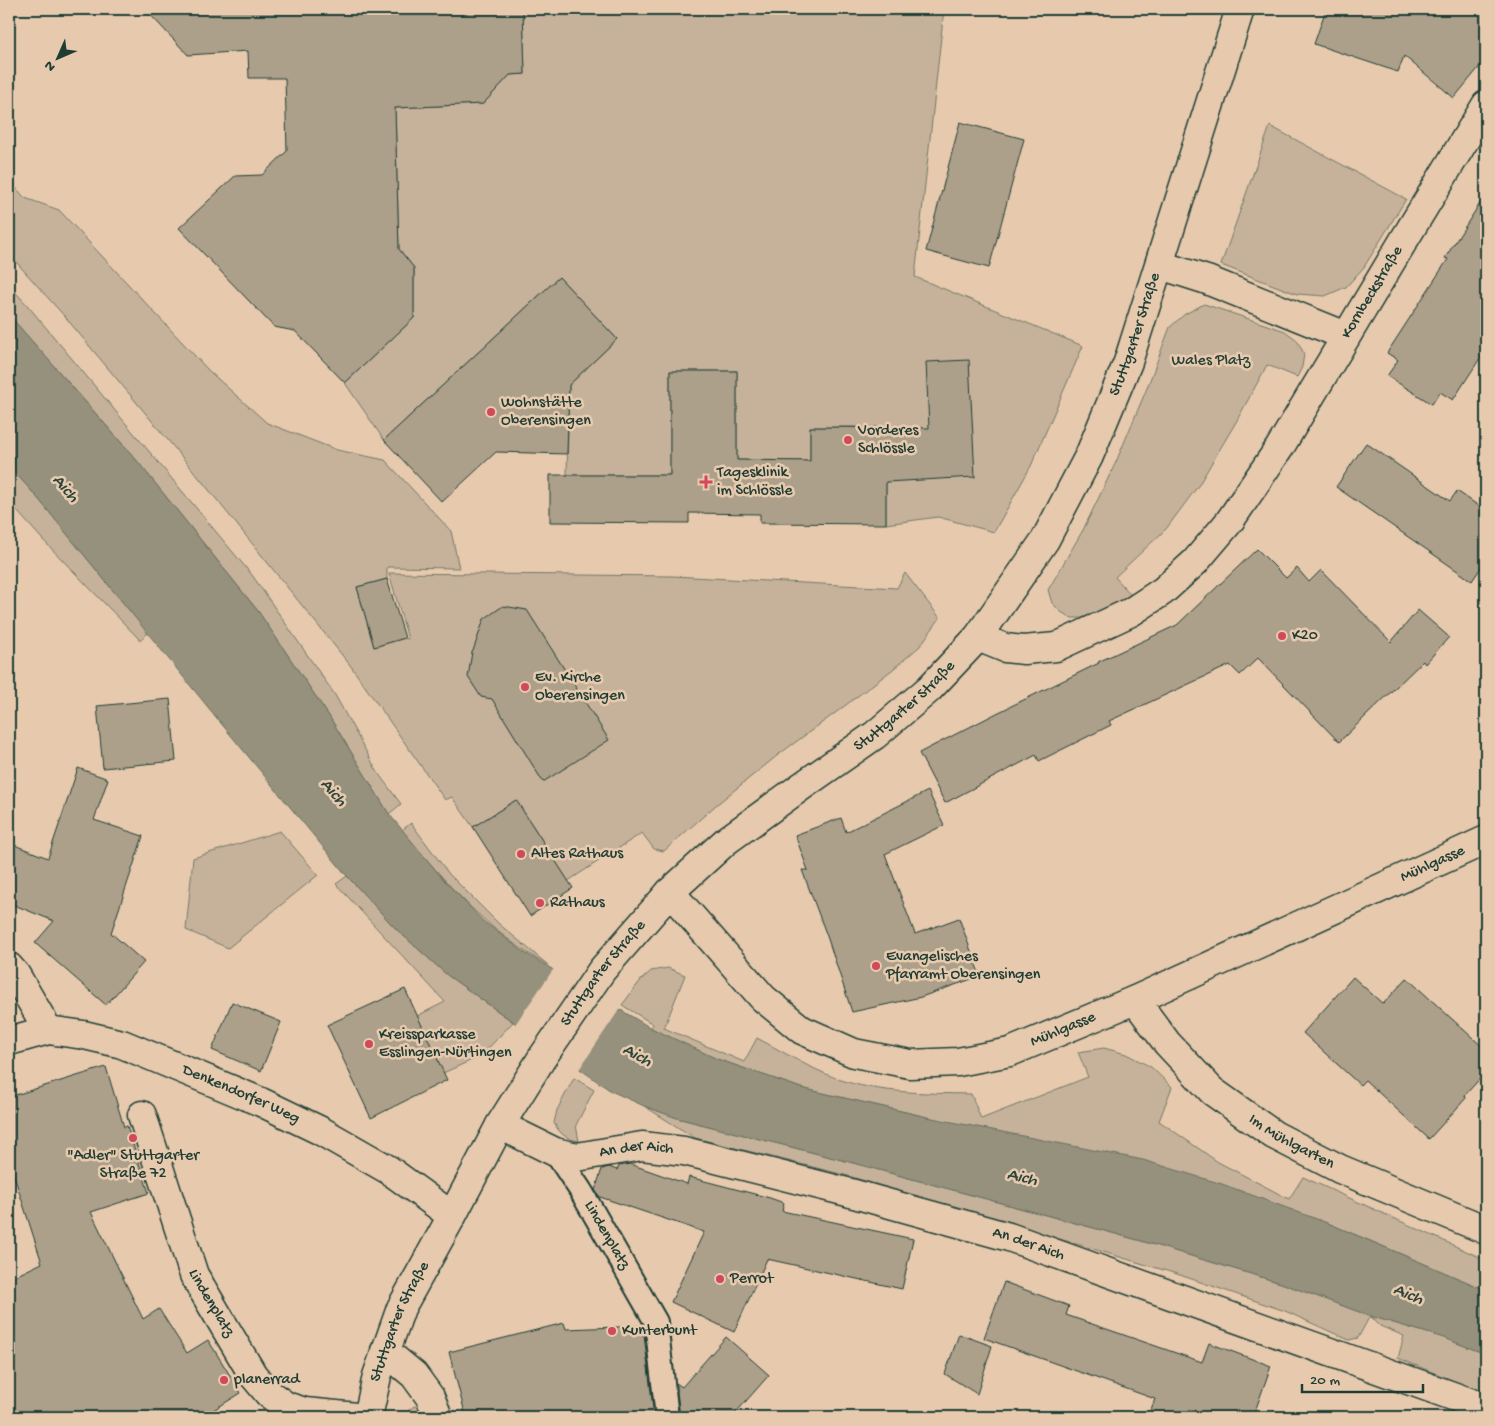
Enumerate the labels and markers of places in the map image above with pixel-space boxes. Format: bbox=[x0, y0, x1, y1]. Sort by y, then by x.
place label: Wohnstätte Oberensingen bbox=[501, 394, 591, 431]
marker: Wohnstätte Oberensingen bbox=[485, 406, 497, 418]
place label: Vorderes Schlössle bbox=[857, 422, 919, 459]
marker: Vorderes Schlössle bbox=[842, 434, 854, 446]
place label: Tagesklinik im Schlössle bbox=[716, 464, 793, 501]
marker: Tagesklinik im Schlössle bbox=[699, 475, 713, 489]
place label: K20 bbox=[1292, 627, 1318, 646]
marker: K20 bbox=[1276, 630, 1288, 642]
place label: Ev. Kirche Oberensingen bbox=[535, 669, 625, 706]
marker: Ev. Kirche Oberensingen bbox=[519, 681, 531, 693]
place label: Altes Rathaus bbox=[531, 845, 624, 864]
marker: Altes Rathaus bbox=[515, 848, 527, 860]
place label: Rathaus bbox=[550, 894, 606, 913]
marker: Rathaus bbox=[534, 897, 546, 909]
place label: Evangelisches Pfarramt Oberensingen bbox=[885, 948, 1041, 985]
marker: Evangelisches Pfarramt Oberensingen bbox=[870, 960, 882, 972]
place label: Kreissparkasse Esslingen-Nürtingen bbox=[379, 1026, 512, 1063]
marker: Kreissparkasse Esslingen-Nürtingen bbox=[363, 1038, 375, 1050]
marker: "Adler" Stuttgarter Straße 72 bbox=[127, 1132, 139, 1144]
place label: "Adler" Stuttgarter Straße 72 bbox=[67, 1147, 200, 1184]
place label: Perrot bbox=[729, 1270, 775, 1289]
marker: Perrot bbox=[714, 1273, 726, 1285]
place label: Kunterbunt bbox=[622, 1322, 698, 1341]
marker: Kunterbunt bbox=[606, 1325, 618, 1337]
place label: planerrad bbox=[233, 1371, 301, 1390]
marker: planerrad bbox=[218, 1374, 230, 1386]

